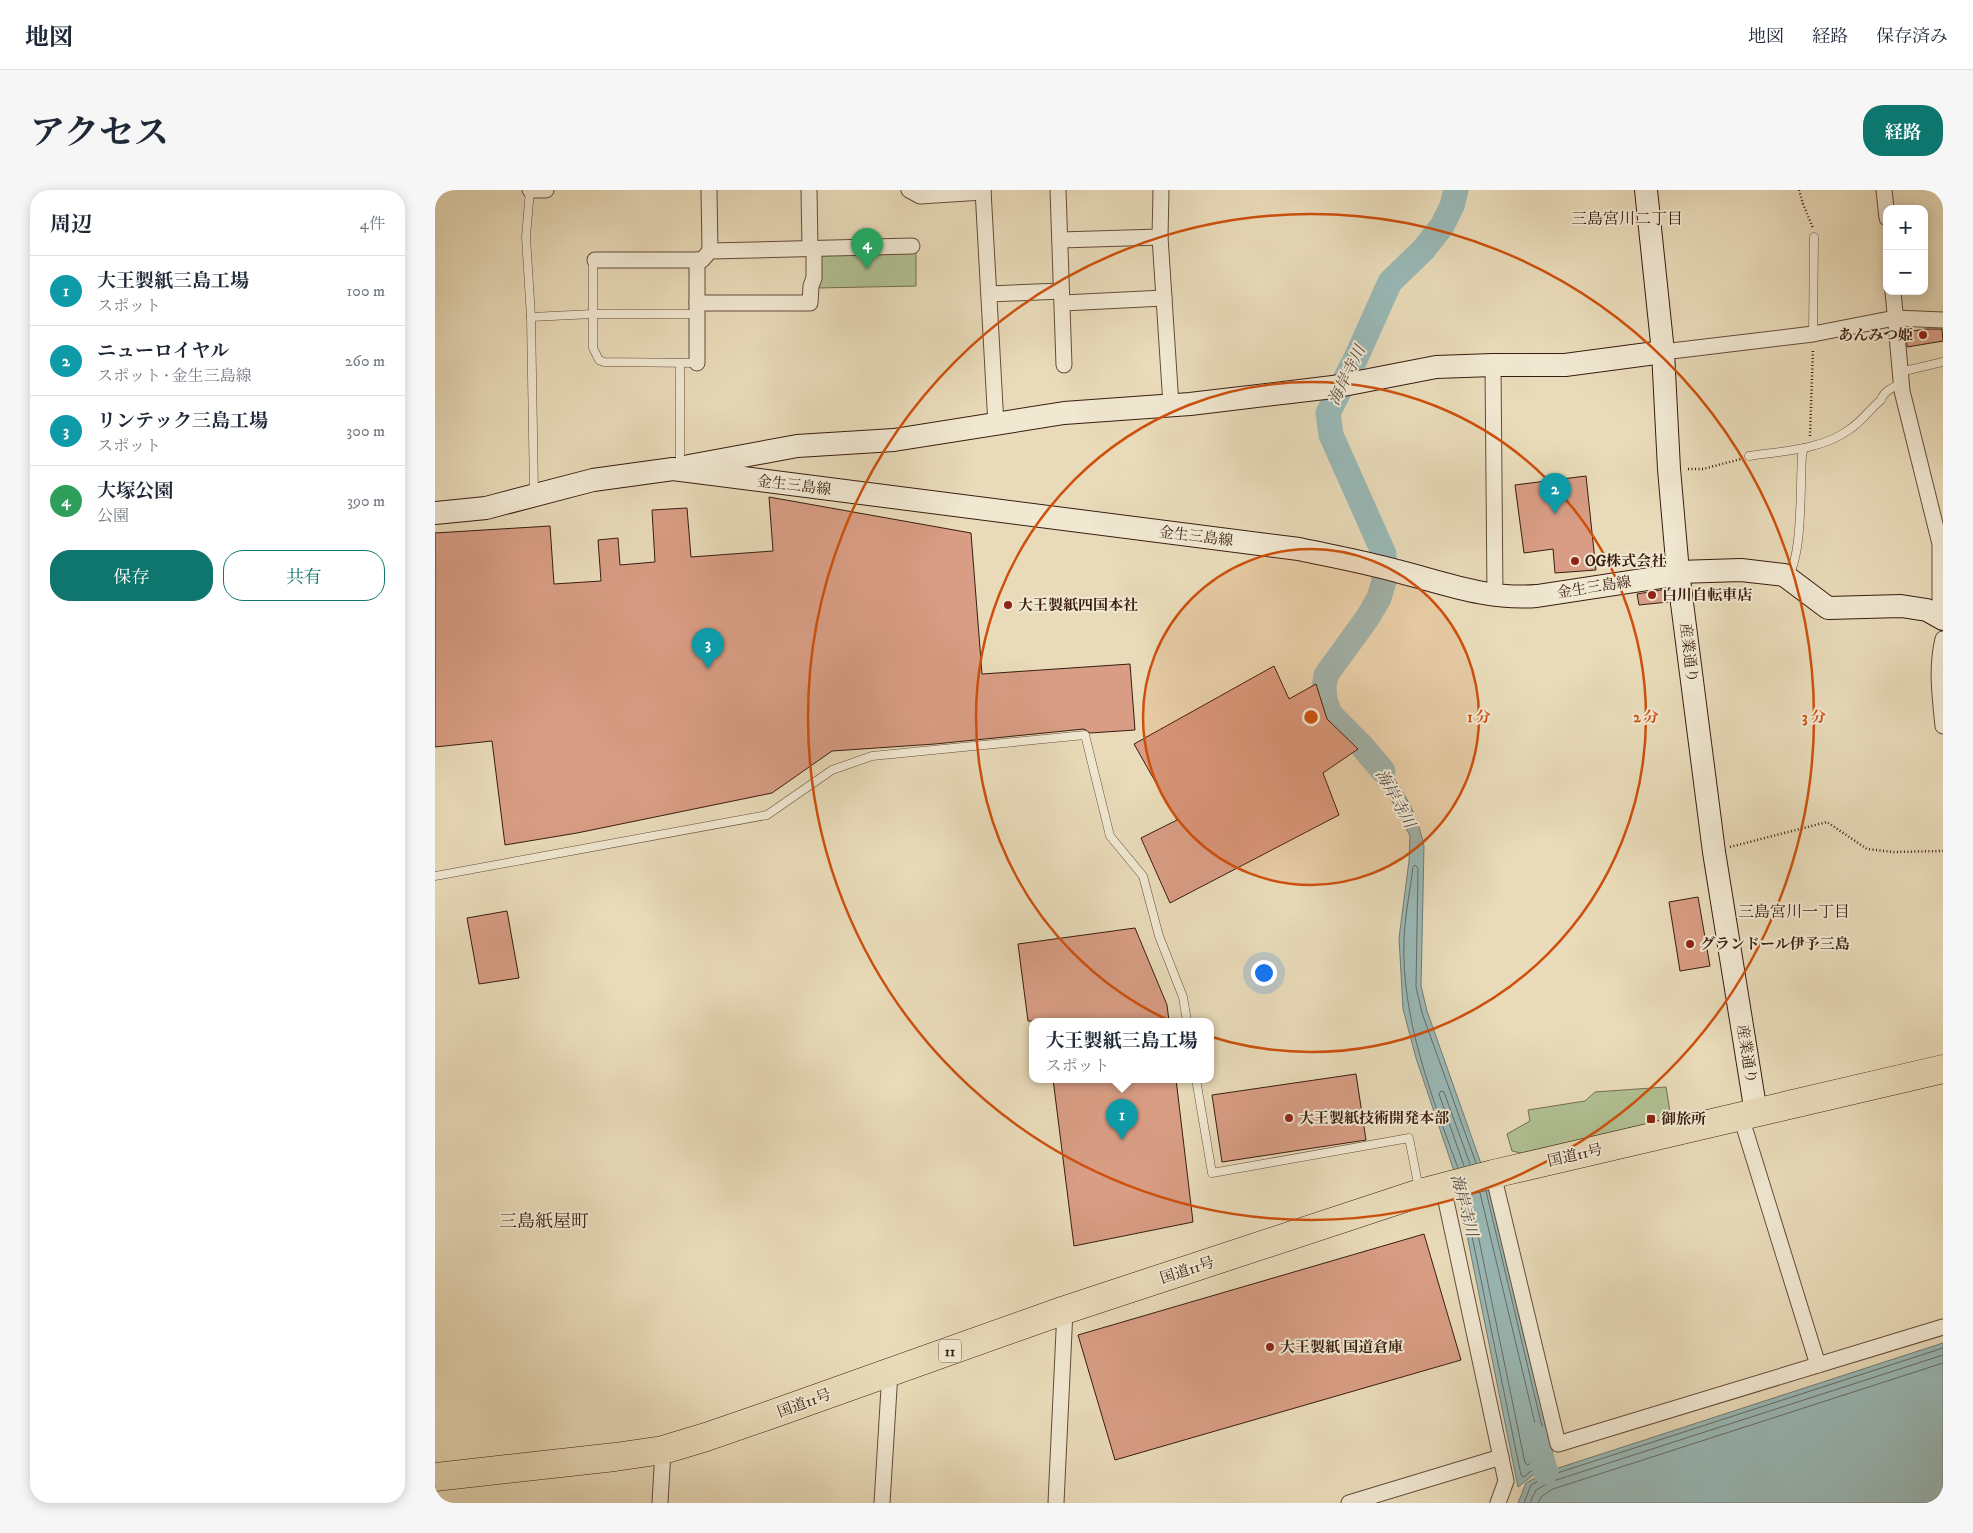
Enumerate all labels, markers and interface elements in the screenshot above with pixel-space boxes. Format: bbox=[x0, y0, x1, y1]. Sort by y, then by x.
text: 地図 bbox=[25, 23, 73, 53]
text: 地図 bbox=[1748, 26, 1784, 48]
text: 経路 bbox=[1812, 26, 1848, 48]
text: 保存済み bbox=[1876, 26, 1948, 48]
button: 経路 bbox=[1863, 105, 1943, 156]
text: アクセス bbox=[30, 112, 169, 156]
map controls bbox=[1883, 205, 1928, 295]
button: + bbox=[1883, 205, 1928, 250]
district label: 三島宮川二丁目 bbox=[1571, 209, 1683, 229]
text: 周辺 bbox=[50, 212, 92, 238]
text: 4件 bbox=[360, 214, 385, 234]
pin: 4 bbox=[851, 228, 883, 269]
button: − bbox=[1883, 250, 1928, 295]
text: 大王製紙三島工場 bbox=[97, 270, 249, 293]
text: 1 bbox=[63, 281, 69, 301]
text: 100 m bbox=[347, 281, 385, 301]
text: スポット bbox=[97, 296, 161, 316]
place label: あんみつ姫 bbox=[1838, 326, 1913, 345]
marker: あんみつ姫 bbox=[1917, 329, 1929, 341]
text: ニューロイヤル bbox=[97, 340, 229, 363]
water label: 海岸寺川 bbox=[1324, 341, 1371, 409]
text: 2 bbox=[62, 351, 70, 371]
text: 260 m bbox=[345, 351, 385, 371]
text: スポット · 金生三島線 bbox=[97, 366, 252, 386]
text: リンテック三島工場 bbox=[97, 410, 268, 433]
text: 3 bbox=[63, 421, 69, 441]
text: 300 m bbox=[346, 421, 385, 441]
text: スポット bbox=[97, 436, 161, 456]
street label: 金生三島線 bbox=[756, 471, 832, 499]
pin: 2 bbox=[1539, 473, 1571, 514]
text: 大塚公園 bbox=[97, 480, 173, 503]
text: 4 bbox=[61, 491, 71, 511]
text: 390 m bbox=[347, 491, 385, 511]
text: 公園 bbox=[97, 506, 129, 526]
street label: 金生三島線 bbox=[1158, 522, 1234, 550]
button: 保存 bbox=[50, 550, 213, 601]
button: 共有 bbox=[223, 550, 385, 601]
place label: OG株式会社 bbox=[1585, 552, 1666, 571]
marker: OG株式会社 bbox=[1569, 555, 1581, 567]
street label: 金生三島線 bbox=[1556, 572, 1633, 603]
place label: 白川自転車店 bbox=[1662, 586, 1752, 605]
marker: 白川自転車店 bbox=[1646, 589, 1658, 601]
place label: 大王製紙四国本社 bbox=[1018, 596, 1138, 615]
marker: 大王製紙四国本社 bbox=[1002, 599, 1014, 611]
street label: 産業通り bbox=[1675, 622, 1702, 684]
pin: 3 bbox=[692, 628, 724, 669]
centre of rings bbox=[1302, 708, 1320, 726]
text: 1 分 bbox=[1467, 708, 1491, 727]
text: 2 分 bbox=[1633, 708, 1659, 727]
text: 3 分 bbox=[1802, 708, 1826, 727]
water label: 海岸寺川 bbox=[1371, 766, 1420, 833]
district label: 三島宮川一丁目 bbox=[1738, 902, 1850, 922]
place label: グランドール伊予三島 bbox=[1700, 935, 1850, 954]
marker: グランドール伊予三島 bbox=[1684, 938, 1696, 950]
your location bbox=[1251, 960, 1277, 986]
popup bbox=[1029, 1018, 1214, 1083]
street label: 産業通り bbox=[1732, 1023, 1761, 1085]
text: 大王製紙三島工場 bbox=[1045, 1030, 1198, 1053]
text: スポット bbox=[1045, 1056, 1110, 1076]
pin: 1 bbox=[1106, 1099, 1138, 1140]
place label: 大王製紙技術開発本部 bbox=[1299, 1109, 1450, 1128]
place label: 御旅所 bbox=[1661, 1110, 1706, 1129]
marker: 大王製紙技術開発本部 bbox=[1283, 1112, 1295, 1124]
marker: 御旅所 bbox=[1645, 1113, 1657, 1125]
street label: 国道11号 bbox=[1546, 1140, 1605, 1171]
water label: 海岸寺川 bbox=[1446, 1172, 1482, 1241]
district label: 三島紙屋町 bbox=[499, 1211, 589, 1233]
street label: 国道11号 bbox=[1158, 1253, 1217, 1288]
place label: 大王製紙 国道倉庫 bbox=[1280, 1338, 1403, 1357]
road number: 11 bbox=[939, 1340, 961, 1362]
marker: 大王製紙 国道倉庫 bbox=[1264, 1341, 1276, 1353]
street label: 国道11号 bbox=[775, 1385, 834, 1422]

